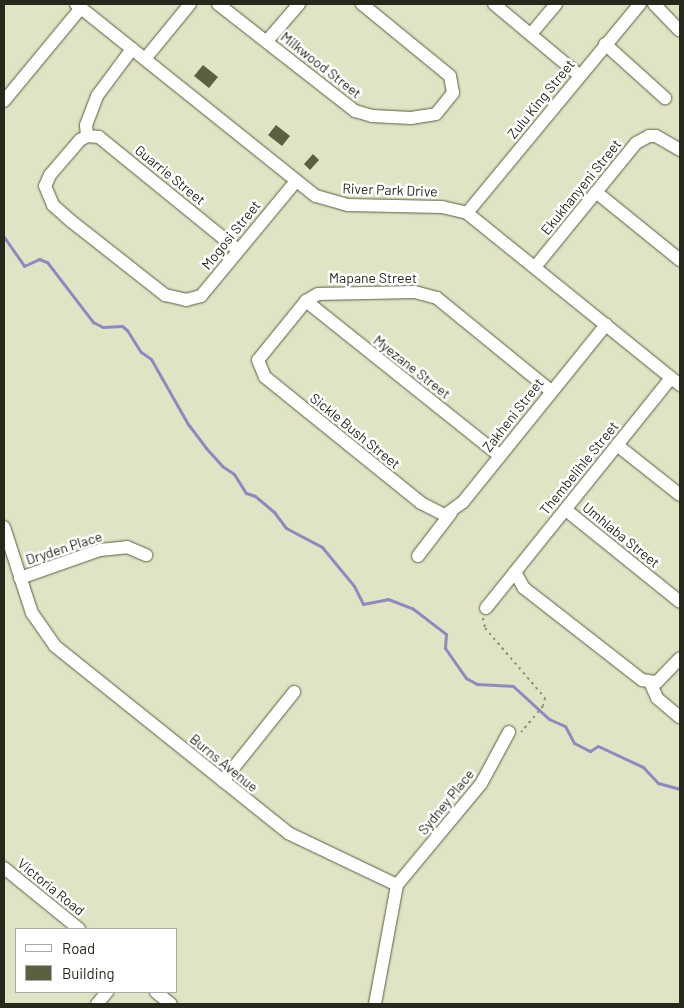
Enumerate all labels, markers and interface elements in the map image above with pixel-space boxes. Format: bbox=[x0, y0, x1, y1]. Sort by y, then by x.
street label: Milkwood Street bbox=[277, 28, 365, 102]
street label: Zulu King Street bbox=[504, 56, 578, 142]
street label: Ekukhanyeni Street bbox=[537, 136, 625, 238]
street label: Guarrie Street bbox=[131, 142, 209, 208]
street label: River Park Drive bbox=[342, 180, 438, 200]
street label: Mogosi Street bbox=[198, 197, 264, 273]
street label: Mapane Street bbox=[329, 270, 417, 286]
street label: Myezane Street bbox=[370, 332, 454, 402]
street label: Zakheni Street bbox=[479, 375, 547, 455]
street label: Sickle Bush Street bbox=[307, 390, 403, 472]
street label: Thembelihle Street bbox=[536, 418, 622, 518]
street label: Umhlaba Street bbox=[579, 499, 663, 571]
street label: Dryden Place bbox=[24, 528, 104, 568]
street label: Burns Avenue bbox=[187, 730, 261, 796]
street label: Sydney Place bbox=[414, 766, 478, 838]
street label: Victoria Road bbox=[14, 855, 88, 919]
legend bbox=[15, 928, 178, 993]
text: Road bbox=[62, 939, 95, 957]
text: Building bbox=[62, 964, 115, 982]

